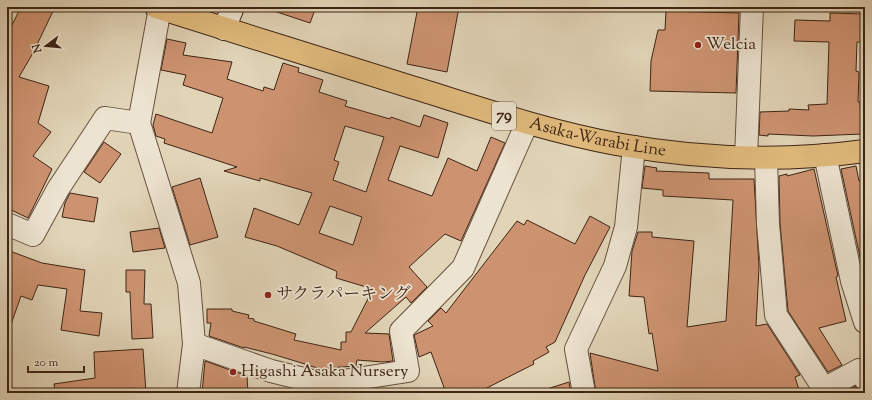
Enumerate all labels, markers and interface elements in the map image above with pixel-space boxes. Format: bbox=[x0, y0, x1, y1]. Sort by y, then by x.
north arrow bbox=[26, 26, 66, 66]
place label: Welcia bbox=[706, 33, 756, 57]
marker: Welcia bbox=[693, 40, 703, 50]
text: N bbox=[28, 42, 47, 56]
road number: 79 bbox=[492, 102, 516, 130]
street label: Asaka-Warabi Line bbox=[526, 112, 667, 164]
place label: サクラパーキング bbox=[276, 283, 411, 307]
marker: サクラパーキング bbox=[263, 290, 273, 300]
scale bar bbox=[28, 348, 84, 374]
text: 20 m bbox=[34, 354, 59, 372]
place label: Higashi Asaka Nursery bbox=[241, 360, 409, 384]
marker: Higashi Asaka Nursery bbox=[228, 367, 238, 377]

